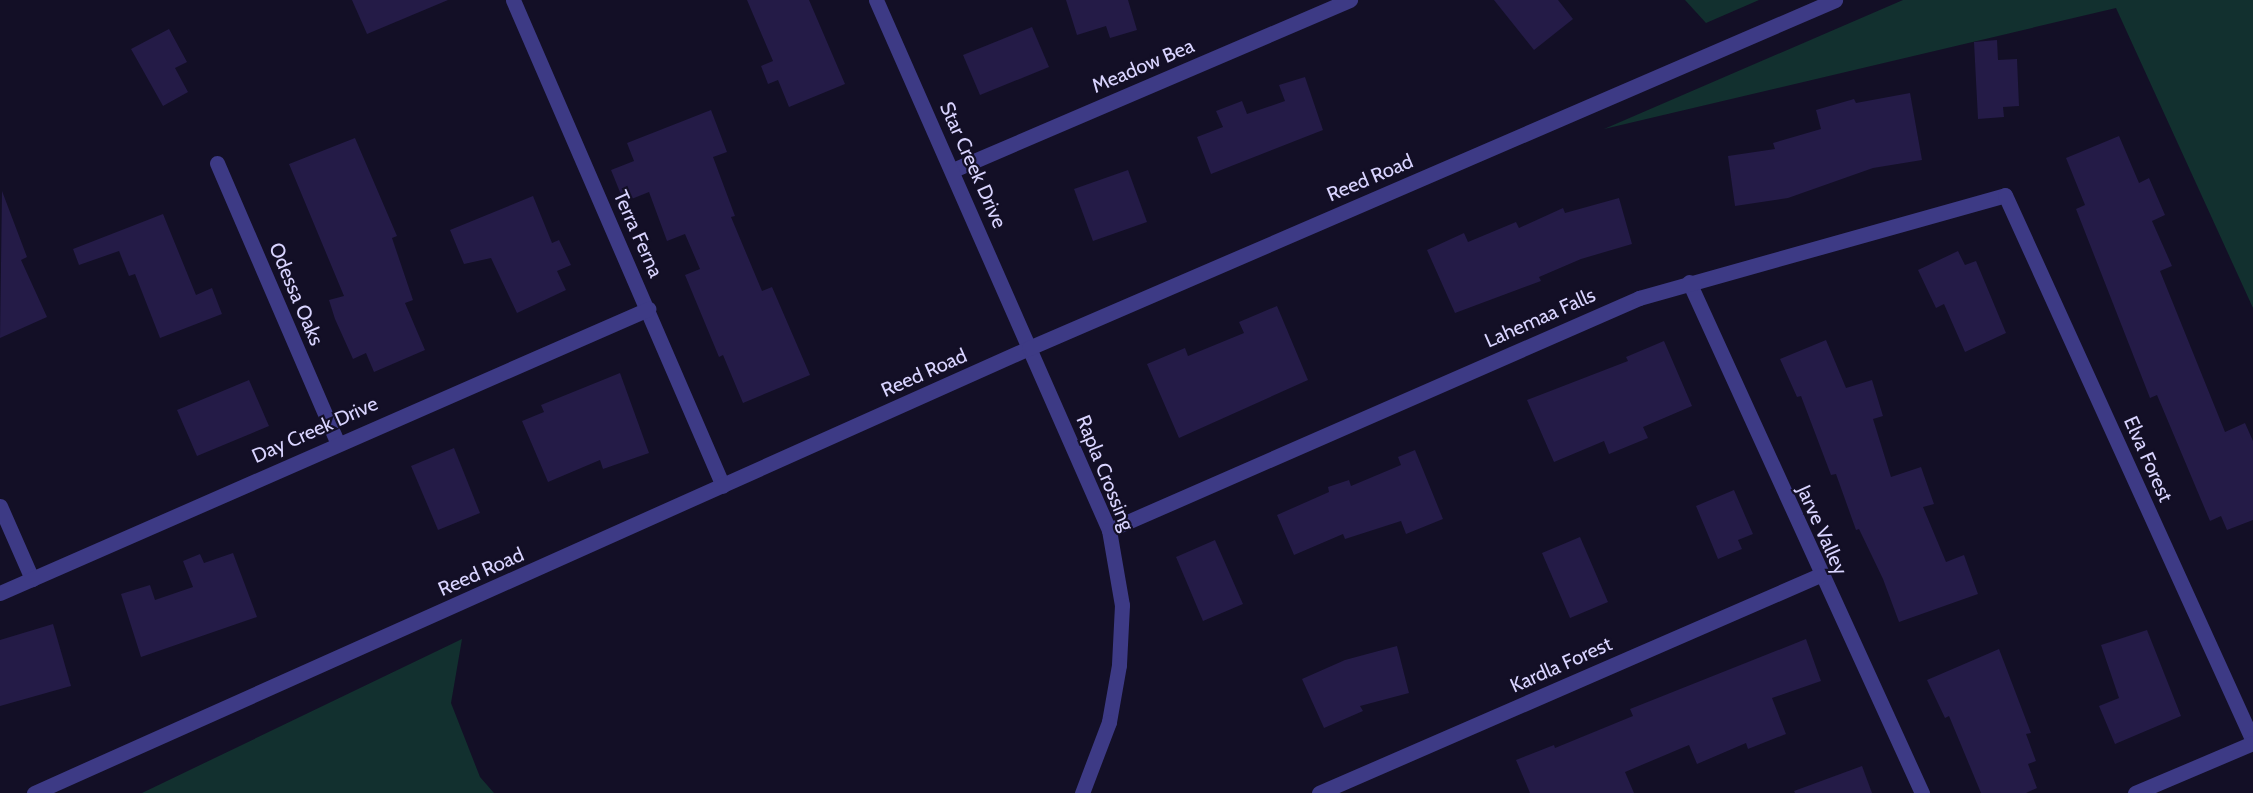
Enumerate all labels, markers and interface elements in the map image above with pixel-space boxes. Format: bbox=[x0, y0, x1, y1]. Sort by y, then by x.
street label: Meadow Bea bbox=[1088, 34, 1198, 98]
street label: Star Creek Drive bbox=[934, 98, 1012, 232]
street label: Reed Road bbox=[1323, 149, 1417, 207]
street label: Terra Ferna bbox=[608, 187, 668, 281]
street label: Odessa Oaks bbox=[264, 239, 328, 349]
street label: Lahemaa Falls bbox=[1481, 283, 1599, 353]
street label: Reed Road bbox=[877, 344, 971, 402]
street label: Day Creek Drive bbox=[248, 392, 382, 468]
street label: Rapla Crossing bbox=[1071, 412, 1139, 534]
street label: Elva Forest bbox=[2118, 412, 2178, 506]
street label: Jarve Valley bbox=[1792, 481, 1852, 579]
street label: Reed Road bbox=[434, 543, 528, 601]
street label: Kardla Forest bbox=[1506, 632, 1616, 698]

